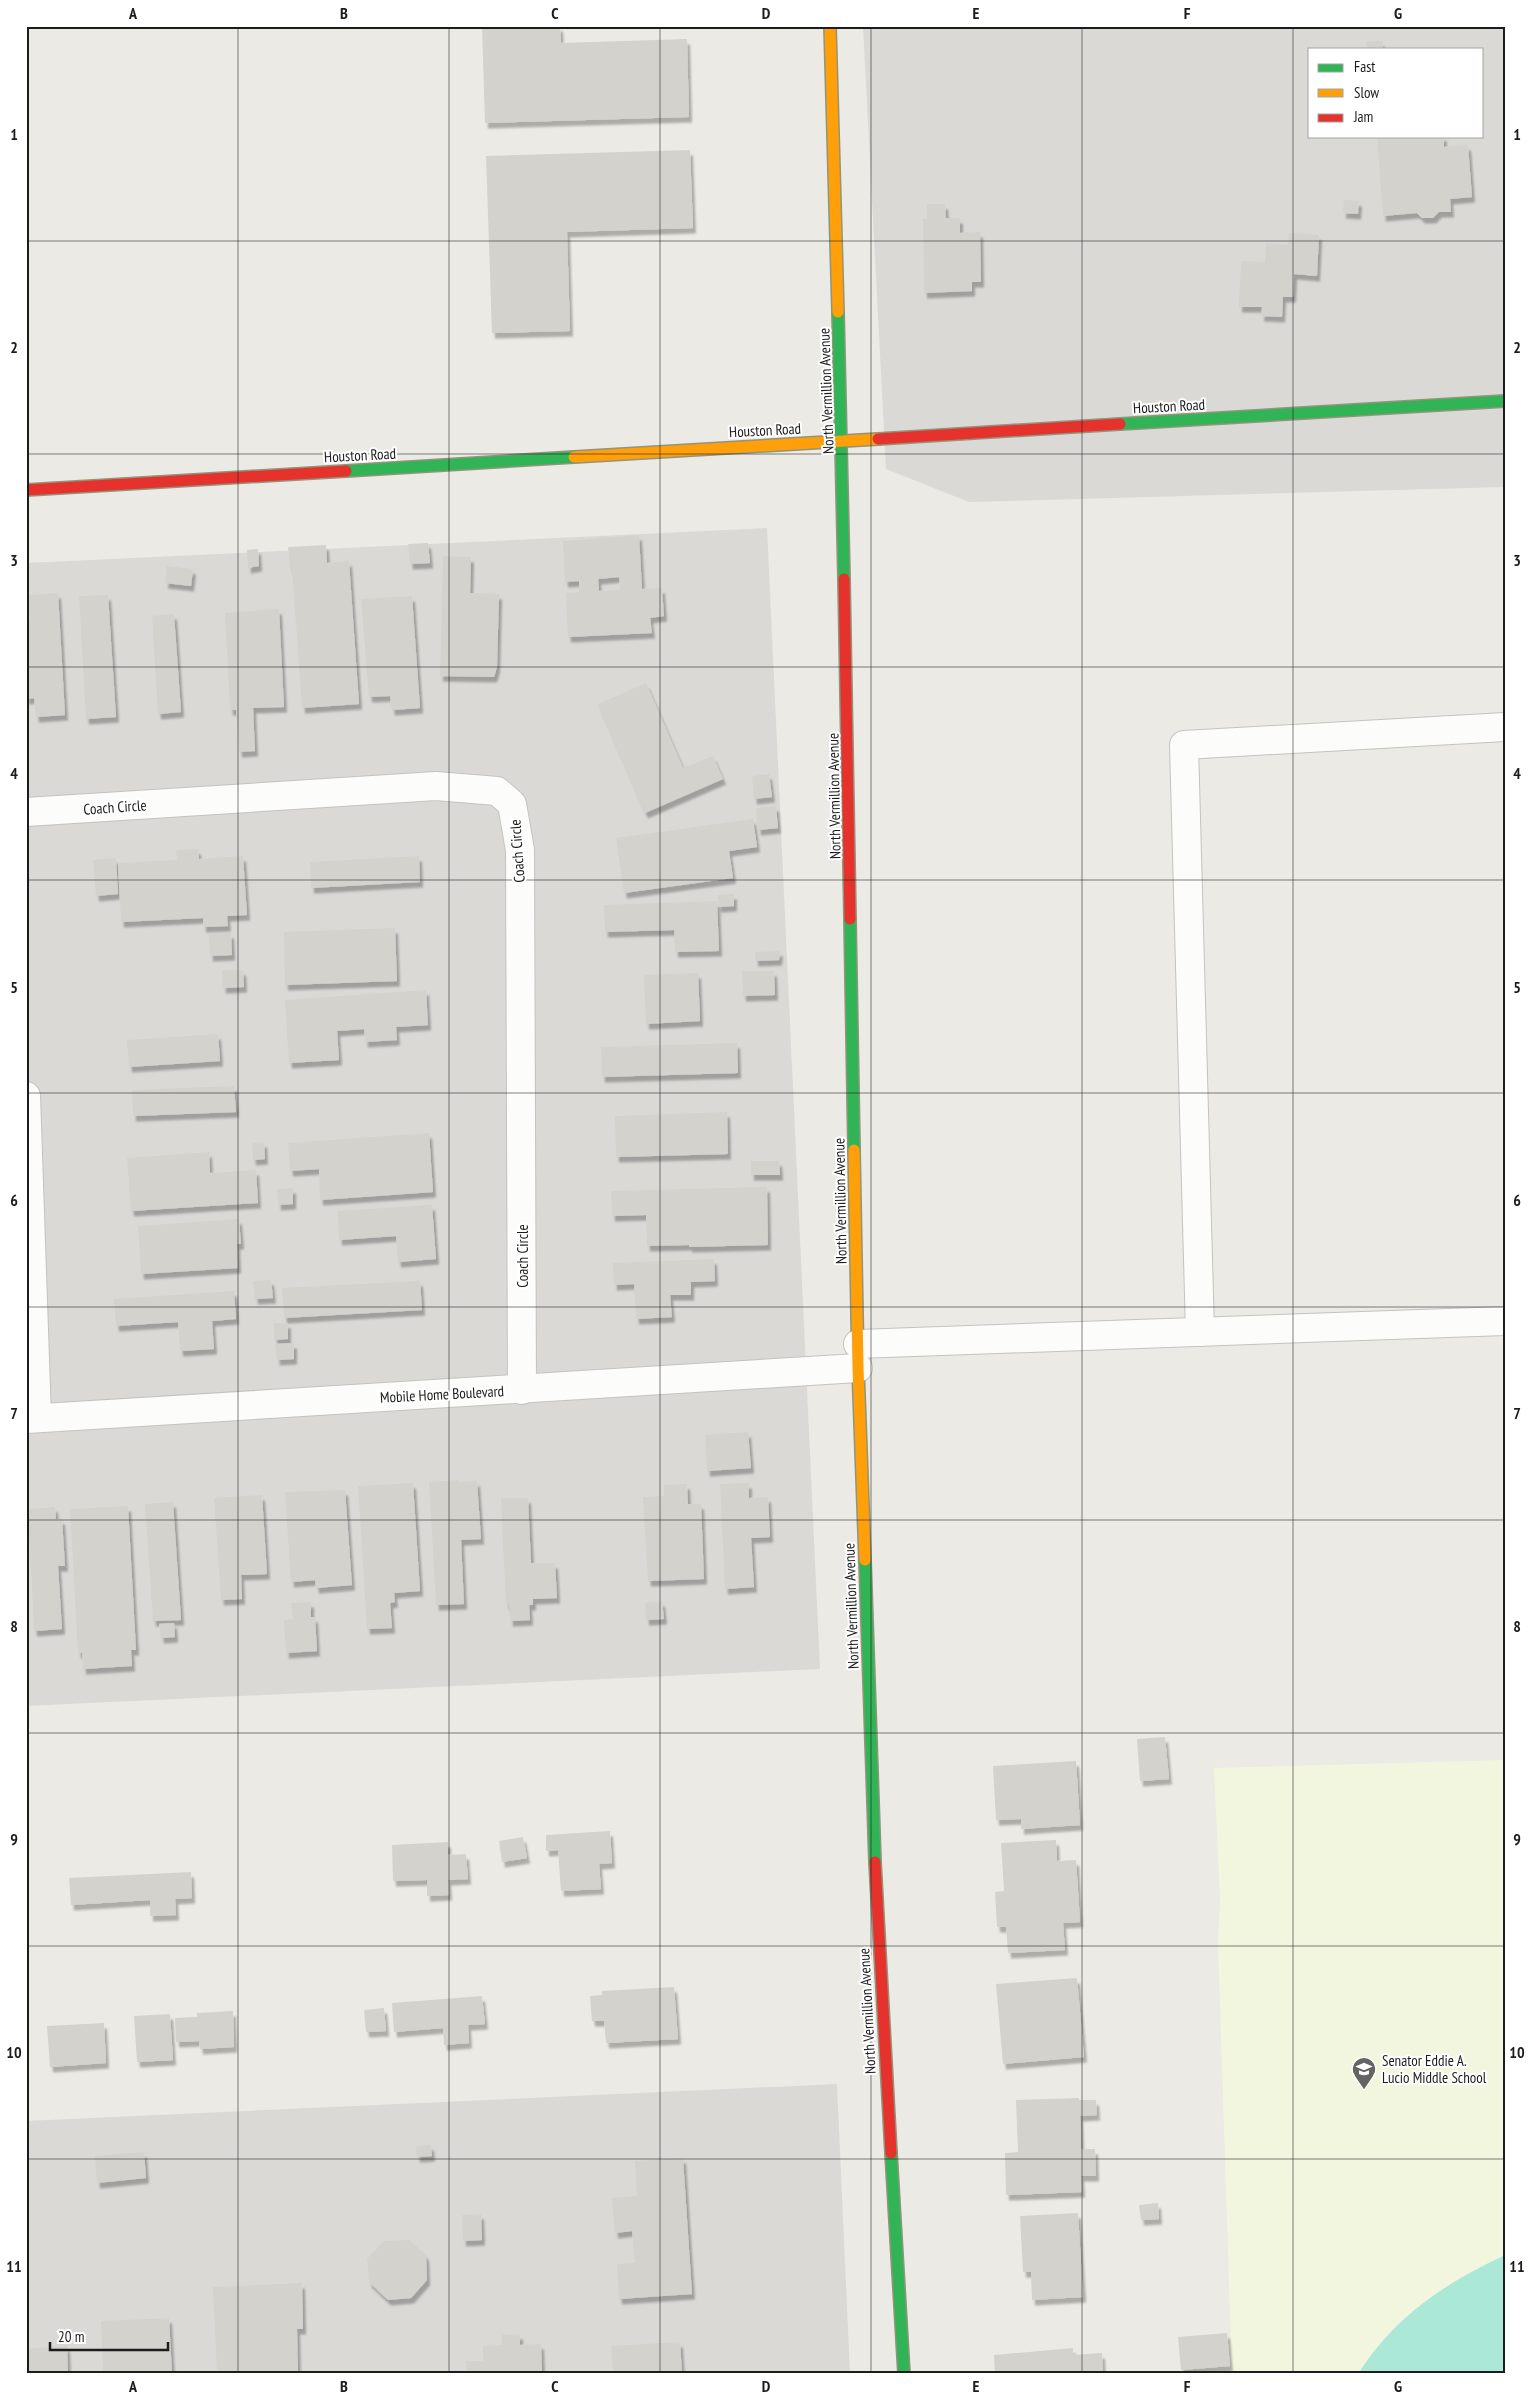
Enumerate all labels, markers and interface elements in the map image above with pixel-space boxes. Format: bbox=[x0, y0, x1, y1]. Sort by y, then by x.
text: A bbox=[128, 3, 138, 23]
text: B bbox=[340, 3, 348, 23]
text: C bbox=[551, 3, 559, 23]
text: D bbox=[762, 3, 771, 23]
text: E bbox=[973, 3, 980, 23]
text: F bbox=[1184, 3, 1191, 23]
text: G bbox=[1394, 3, 1402, 23]
legend bbox=[1308, 48, 1484, 138]
text: Fast bbox=[1354, 57, 1375, 76]
text: Slow bbox=[1354, 83, 1379, 102]
text: Jam bbox=[1353, 107, 1373, 126]
text: 1 bbox=[10, 124, 18, 144]
text: 1 bbox=[1513, 124, 1521, 144]
street label: North Vermillion Avenue bbox=[814, 328, 838, 454]
text: 2 bbox=[10, 337, 18, 357]
text: 2 bbox=[1513, 337, 1521, 357]
street label: Houston Road bbox=[1133, 395, 1205, 417]
street label: Houston Road bbox=[729, 419, 801, 441]
street label: Houston Road bbox=[324, 444, 396, 466]
text: 3 bbox=[10, 550, 18, 570]
text: 3 bbox=[1513, 550, 1521, 570]
street label: North Vermillion Avenue bbox=[823, 733, 845, 859]
text: 4 bbox=[10, 763, 18, 783]
text: 4 bbox=[1513, 763, 1521, 783]
street label: Coach Circle bbox=[83, 795, 147, 819]
street label: Coach Circle bbox=[505, 819, 529, 883]
text: 5 bbox=[10, 977, 18, 997]
text: 5 bbox=[1513, 977, 1521, 997]
street label: North Vermillion Avenue bbox=[829, 1138, 851, 1264]
text: 6 bbox=[10, 1190, 18, 1210]
text: 6 bbox=[1513, 1190, 1521, 1210]
street label: Coach Circle bbox=[513, 1224, 532, 1288]
street label: Mobile Home Boulevard bbox=[379, 1381, 505, 1407]
text: 7 bbox=[10, 1403, 18, 1423]
text: 7 bbox=[1513, 1403, 1521, 1423]
street label: North Vermillion Avenue bbox=[839, 1543, 863, 1669]
text: 8 bbox=[10, 1616, 18, 1636]
text: 8 bbox=[1513, 1616, 1521, 1636]
text: 9 bbox=[10, 1829, 18, 1849]
text: 9 bbox=[1513, 1829, 1521, 1849]
street label: North Vermillion Avenue bbox=[854, 1948, 880, 2074]
text: 10 bbox=[6, 2042, 22, 2062]
text: 10 bbox=[1509, 2042, 1525, 2062]
place label: Senator Eddie A. Lucio Middle School bbox=[1382, 2051, 1487, 2087]
school or university icon: Senator Eddie A. Lucio Middle School bbox=[1351, 2056, 1377, 2090]
text: 11 bbox=[6, 2256, 22, 2276]
text: 11 bbox=[1509, 2256, 1525, 2276]
scale bar bbox=[50, 2320, 168, 2352]
text: 20 m bbox=[58, 2327, 84, 2346]
text: A bbox=[128, 2376, 138, 2396]
text: B bbox=[340, 2376, 348, 2396]
text: C bbox=[551, 2376, 559, 2396]
text: D bbox=[762, 2376, 771, 2396]
text: E bbox=[973, 2376, 980, 2396]
text: F bbox=[1184, 2376, 1191, 2396]
text: G bbox=[1394, 2376, 1402, 2396]

